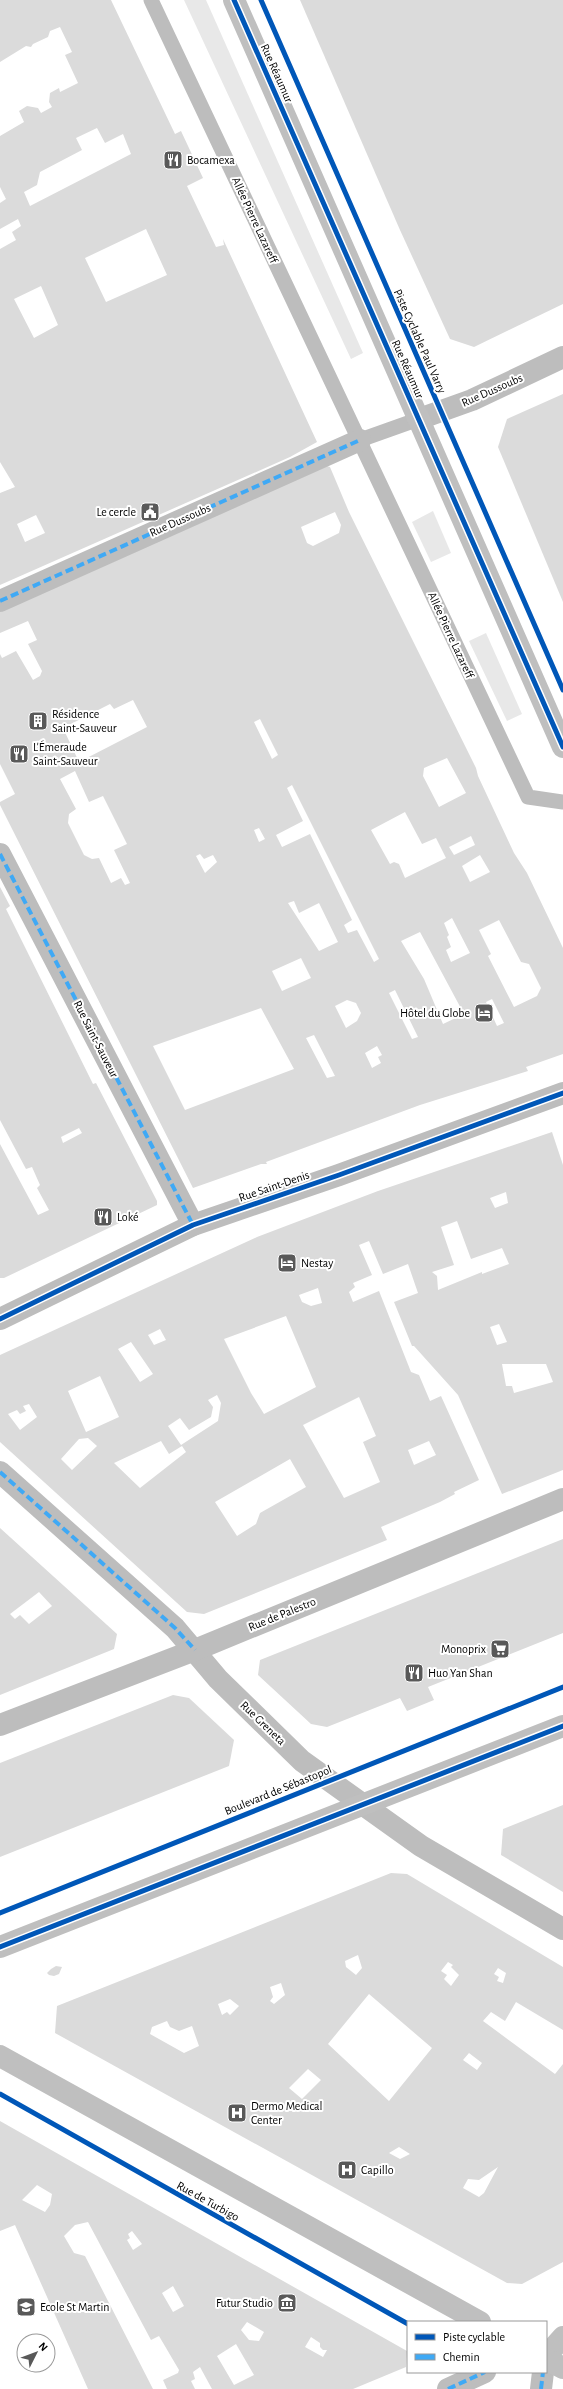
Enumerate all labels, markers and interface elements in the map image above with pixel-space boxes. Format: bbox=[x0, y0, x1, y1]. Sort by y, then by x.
street label: Rue Réaumur bbox=[259, 42, 295, 104]
restaurant icon: Bocamexa bbox=[162, 149, 184, 171]
place label: Bocamexa bbox=[187, 154, 235, 166]
street label: Allée Pierre Lazareff bbox=[230, 175, 281, 266]
street label: Piste Cyclable Paul Varry bbox=[391, 287, 448, 395]
street label: Rue Réaumur bbox=[390, 338, 426, 400]
street label: Rue Dussoubs bbox=[460, 371, 524, 409]
public building icon: Le cercle bbox=[139, 501, 161, 523]
street label: Rue Dussoubs bbox=[148, 501, 212, 539]
place label: Le cercle bbox=[97, 506, 136, 518]
street label: Allée Pierre Lazareff bbox=[426, 590, 477, 681]
place label: Résidence Saint-Sauveur bbox=[52, 708, 117, 734]
building icon: Résidence Saint-Sauveur bbox=[27, 710, 49, 732]
place label: L'Émeraude Saint-Sauveur bbox=[33, 740, 98, 767]
restaurant icon: L'Émeraude Saint-Sauveur bbox=[8, 743, 30, 765]
street label: Rue Saint-Sauveur bbox=[71, 999, 121, 1080]
hotel icon: Hôtel du Globe bbox=[473, 1002, 495, 1024]
place label: Hôtel du Globe bbox=[400, 1007, 470, 1019]
street label: Rue Saint-Denis bbox=[237, 1168, 311, 1204]
restaurant icon: Loké bbox=[92, 1206, 114, 1228]
place label: Loké bbox=[117, 1211, 139, 1223]
hotel icon: Nestay bbox=[276, 1252, 298, 1274]
place label: Nestay bbox=[301, 1257, 333, 1270]
street label: Rue de Palestro bbox=[246, 1595, 318, 1633]
supermarket icon: Monoprix bbox=[489, 1638, 511, 1660]
place label: Monoprix bbox=[441, 1643, 486, 1655]
restaurant icon: Huo Yan Shan bbox=[403, 1662, 425, 1684]
place label: Huo Yan Shan bbox=[428, 1667, 493, 1679]
street label: Rue Greneta bbox=[238, 1699, 288, 1748]
street label: Boulevard de Sébastopol bbox=[223, 1763, 333, 1817]
place label: Dermo Medical Center bbox=[251, 2100, 323, 2126]
hospital icon: Dermo Medical Center bbox=[226, 2102, 248, 2124]
hospital icon: Capillo bbox=[336, 2159, 358, 2181]
place label: Capillo bbox=[361, 2164, 394, 2176]
street label: Rue de Turbigo bbox=[175, 2179, 241, 2223]
museum icon: Futur Studio bbox=[276, 2292, 298, 2314]
school or university icon: Ecole St Martin bbox=[15, 2296, 37, 2318]
place label: Futur Studio bbox=[216, 2297, 273, 2309]
place label: Ecole St Martin bbox=[40, 2301, 110, 2313]
legend bbox=[407, 2321, 547, 2373]
text: Piste cyclable bbox=[443, 2331, 505, 2344]
north arrow bbox=[16, 2333, 56, 2373]
text: N bbox=[36, 2340, 50, 2353]
text: Chemin bbox=[443, 2351, 480, 2363]

